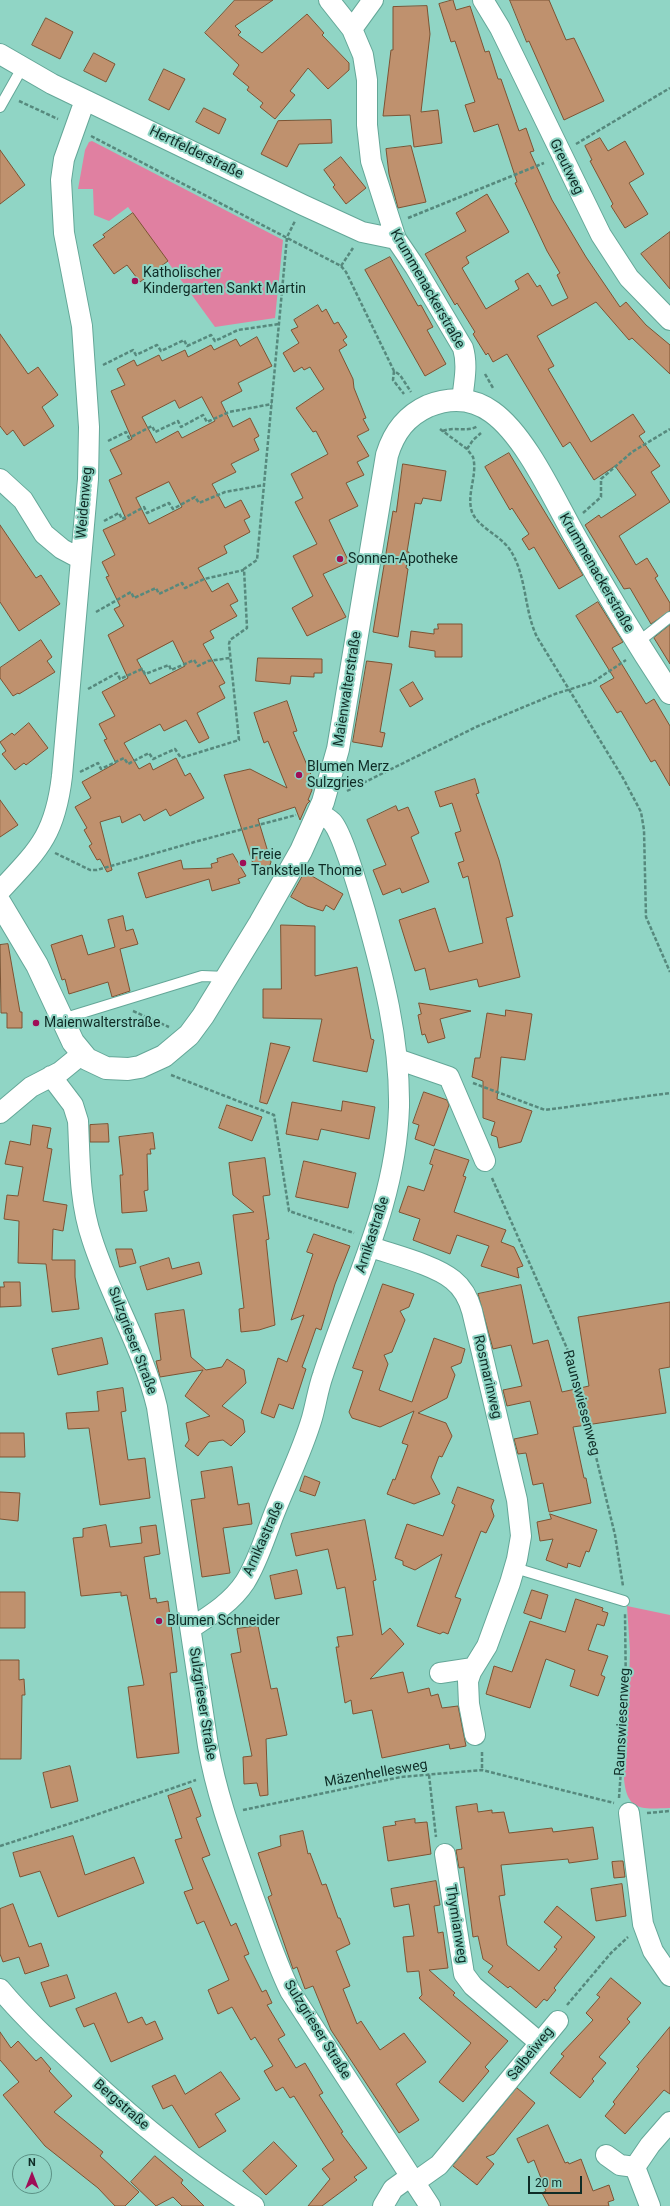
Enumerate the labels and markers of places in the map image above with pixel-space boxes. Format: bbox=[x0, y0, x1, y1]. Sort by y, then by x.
place label: Katholischer Kindergarten Sankt Martin bbox=[143, 265, 306, 298]
marker: Katholischer Kindergarten Sankt Martin bbox=[130, 276, 140, 286]
place label: Sonnen-Apotheke bbox=[348, 551, 458, 567]
marker: Sonnen-Apotheke bbox=[335, 554, 345, 564]
place label: Blumen Merz Sulzgries bbox=[307, 759, 389, 792]
marker: Blumen Merz Sulzgries bbox=[294, 770, 304, 780]
place label: Freie Tankstelle Thome bbox=[251, 847, 362, 880]
marker: Freie Tankstelle Thome bbox=[238, 858, 248, 868]
place label: Maienwalterstraße bbox=[44, 1015, 160, 1031]
marker: Maienwalterstraße bbox=[31, 1018, 41, 1028]
place label: Blumen Schneider bbox=[167, 1613, 280, 1629]
marker: Blumen Schneider bbox=[154, 1616, 164, 1626]

